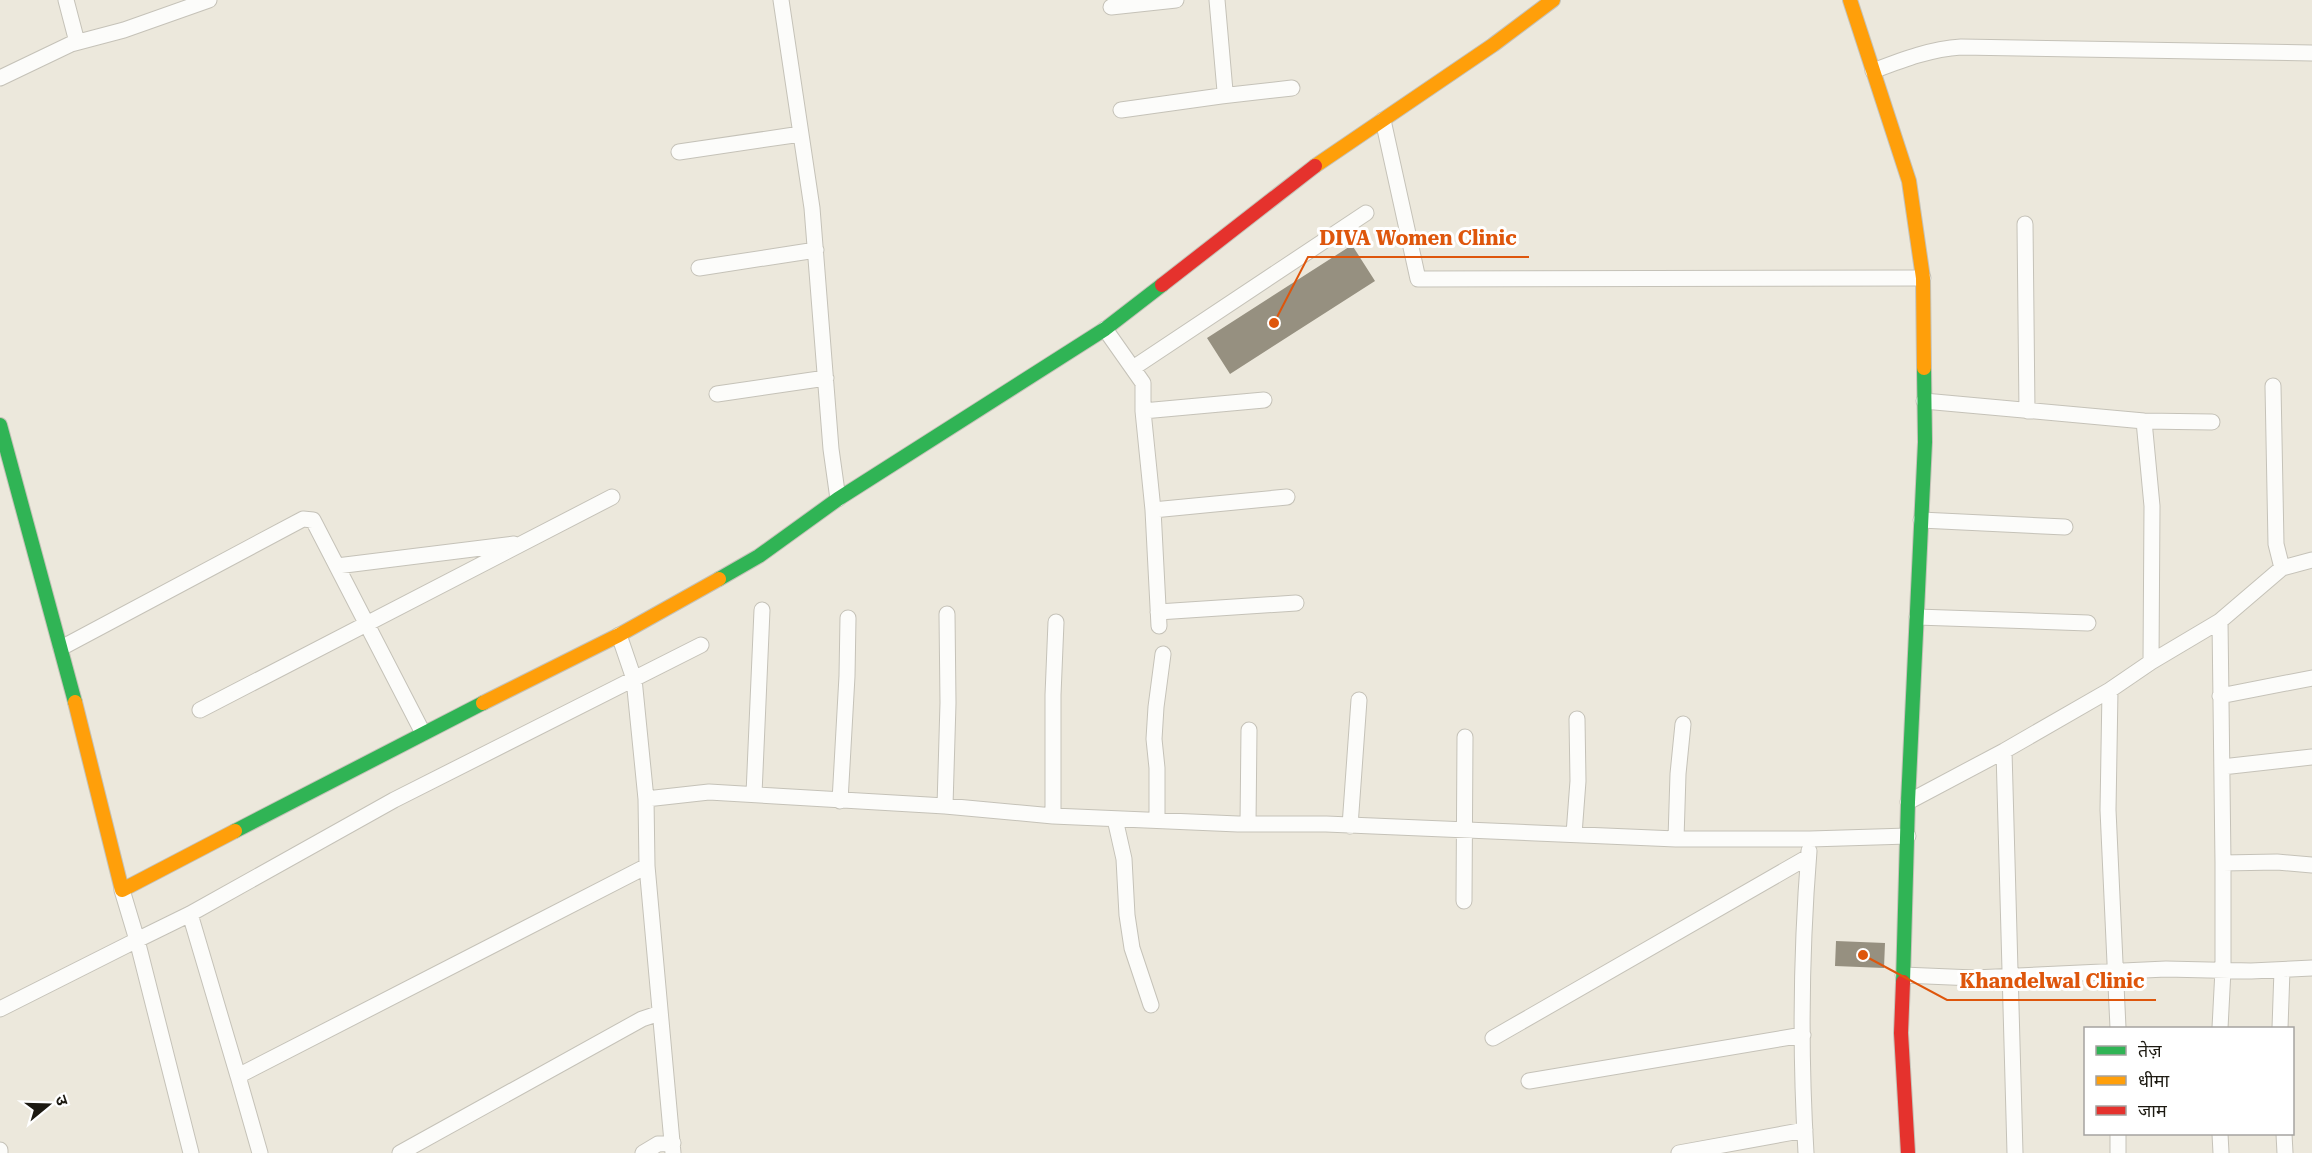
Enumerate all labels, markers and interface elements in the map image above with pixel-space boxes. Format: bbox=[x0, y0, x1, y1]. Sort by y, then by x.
callout: DIVA Women Clinic bbox=[1308, 219, 1529, 257]
text: DIVA Women Clinic bbox=[1319, 226, 1517, 250]
callout: Khandelwal Clinic bbox=[1947, 962, 2156, 1000]
text: Khandelwal Clinic bbox=[1960, 969, 2145, 993]
legend bbox=[2084, 1027, 2294, 1135]
text: तेज़ bbox=[2138, 1040, 2162, 1061]
text: धीमा bbox=[2138, 1070, 2169, 1091]
north arrow bbox=[18, 1075, 78, 1135]
text: उ bbox=[51, 1093, 72, 1108]
text: जाम bbox=[2138, 1100, 2168, 1121]

